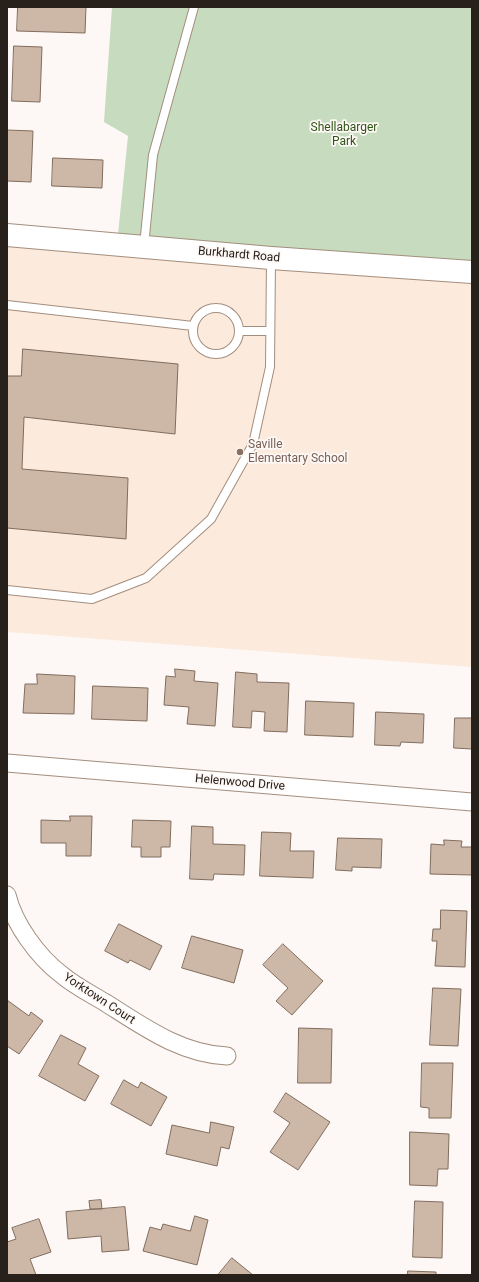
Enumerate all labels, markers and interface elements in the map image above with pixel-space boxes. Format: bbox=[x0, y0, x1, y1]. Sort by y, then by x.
park label: Shellabarger Park bbox=[311, 121, 377, 149]
street label: Burkhardt Road bbox=[197, 244, 281, 266]
place label: Saville Elementary School bbox=[248, 438, 348, 466]
marker: Saville Elementary School bbox=[235, 447, 245, 457]
street label: Helenwood Drive bbox=[194, 772, 286, 794]
street label: Yorktown Court bbox=[60, 970, 138, 1028]

